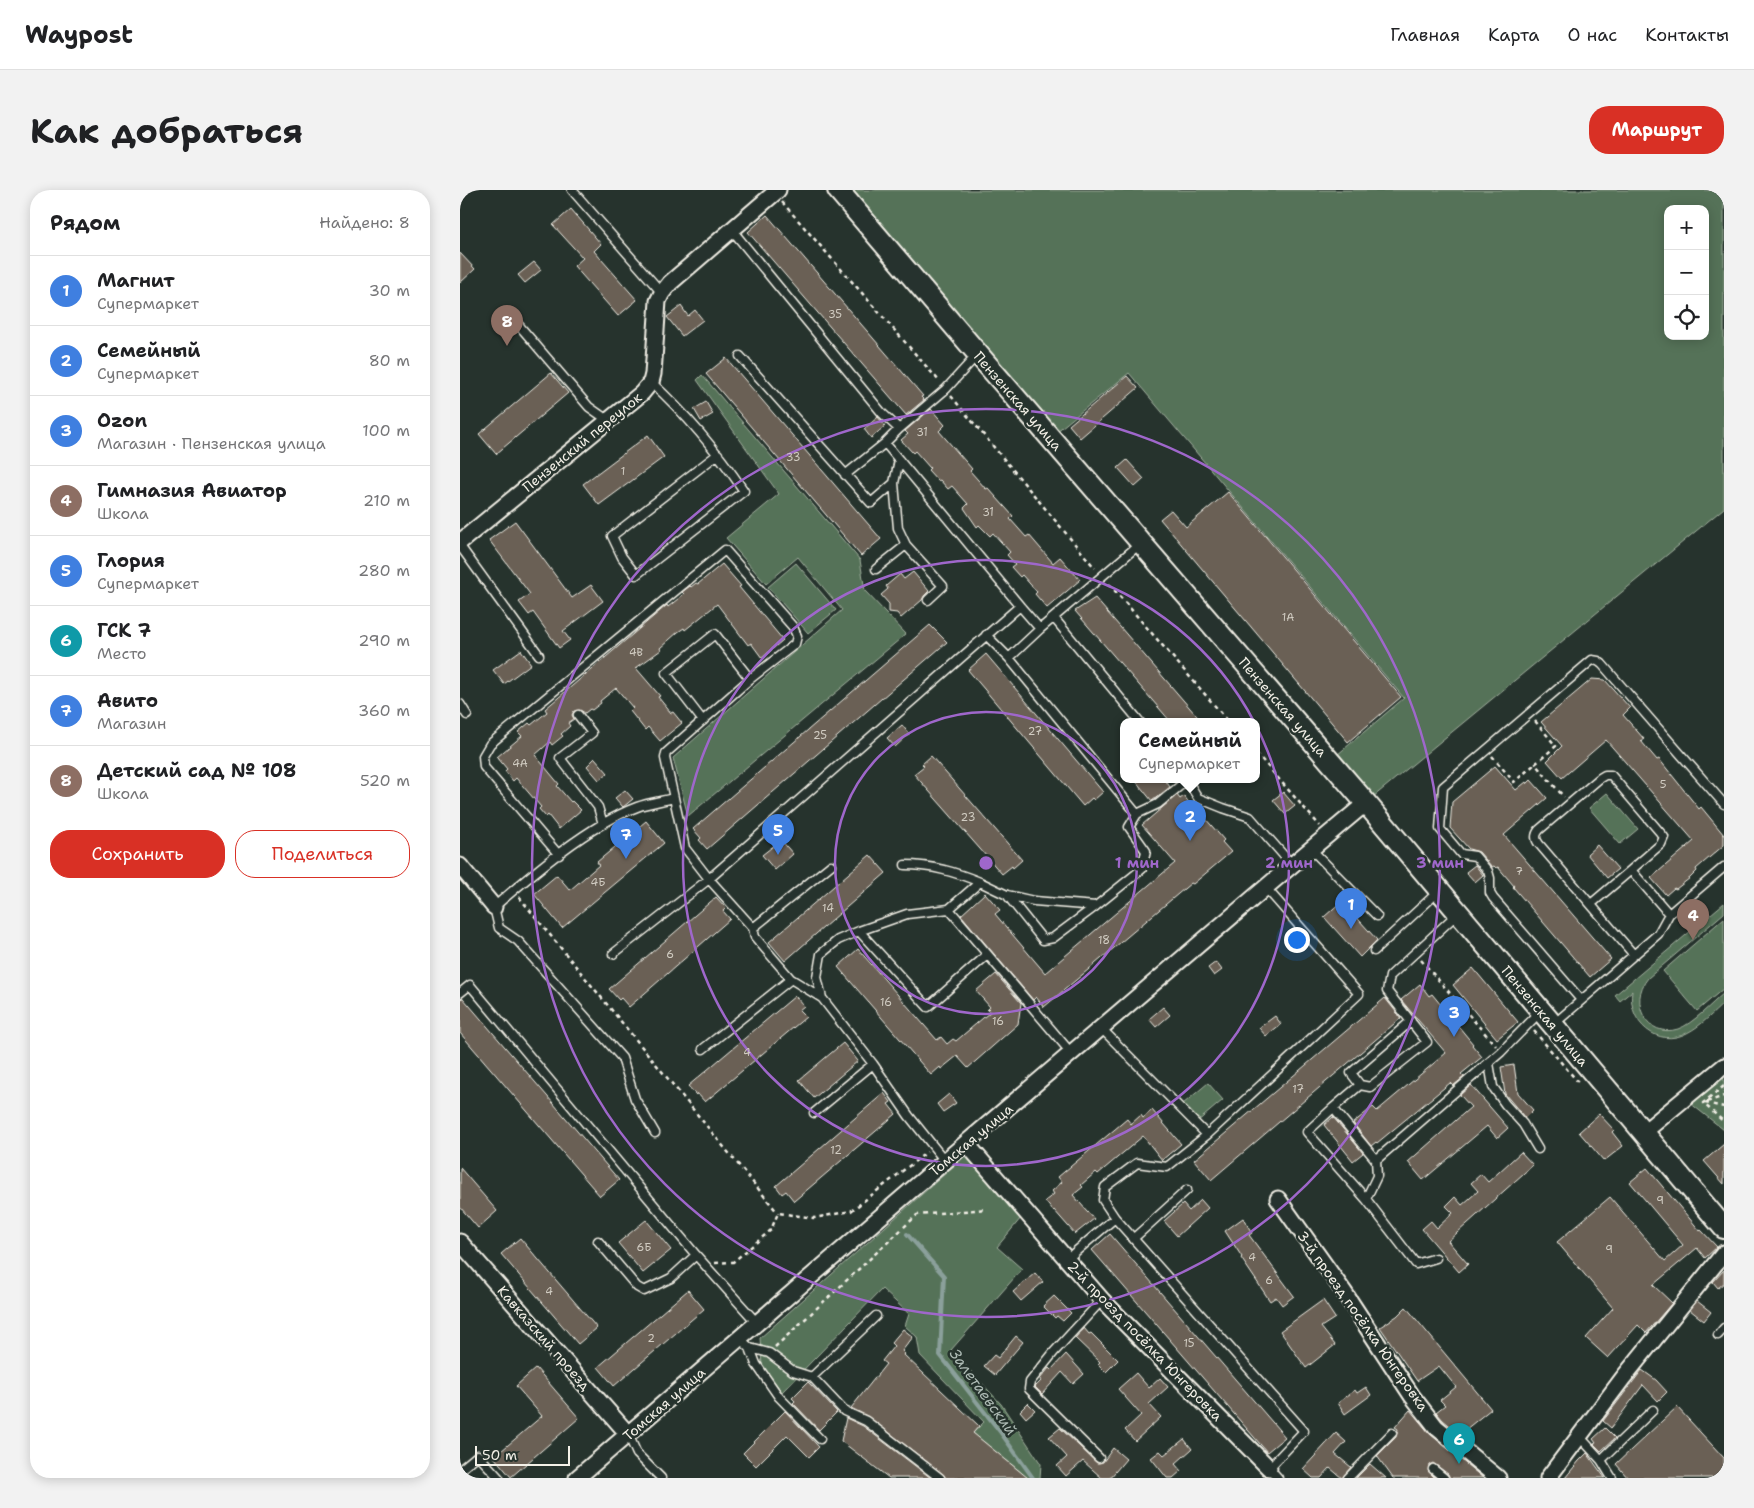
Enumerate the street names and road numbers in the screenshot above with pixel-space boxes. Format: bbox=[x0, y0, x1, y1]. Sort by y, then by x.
street label: Пензенская улица bbox=[970, 348, 1066, 455]
street label: Пензенский переулок bbox=[519, 388, 646, 496]
street label: Пензенская улица bbox=[1235, 654, 1331, 761]
street label: Пензенская улица bbox=[1498, 962, 1593, 1070]
street label: Томская улица bbox=[925, 1100, 1017, 1180]
street label: 3-й проезд посёлка Юнгеровка bbox=[1294, 1227, 1433, 1415]
street label: 2-й проезд посёлка Юнгеровка bbox=[1064, 1257, 1227, 1425]
street label: Кавказский проезд bbox=[494, 1282, 595, 1394]
street label: Томская улица bbox=[619, 1363, 709, 1445]

